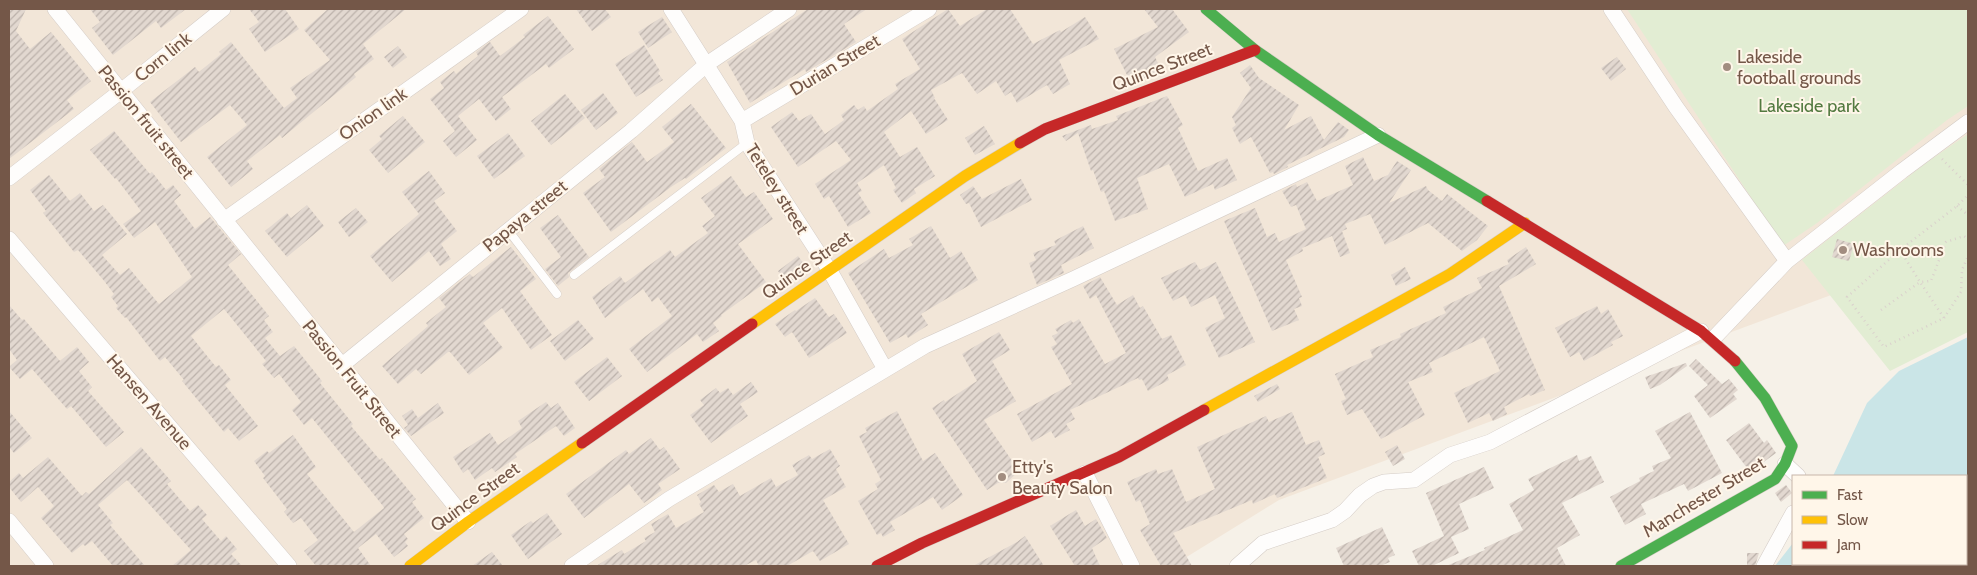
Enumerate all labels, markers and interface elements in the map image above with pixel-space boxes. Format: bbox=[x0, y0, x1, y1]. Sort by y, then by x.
street label: Corn link bbox=[130, 27, 197, 87]
street label: Durian Street bbox=[786, 30, 884, 100]
street label: Quince Street bbox=[1109, 38, 1215, 96]
place label: Lakeside football grounds bbox=[1737, 46, 1861, 89]
street label: Passion fruit street bbox=[93, 61, 199, 183]
marker: Lakeside football grounds bbox=[1721, 61, 1733, 73]
street label: Onion link bbox=[335, 82, 412, 145]
park label: Lakeside park bbox=[1758, 95, 1861, 117]
street label: Teteley street bbox=[741, 140, 813, 238]
street label: Papaya street bbox=[478, 175, 572, 257]
street label: Quince Street bbox=[758, 226, 856, 304]
place label: Washrooms bbox=[1853, 239, 1944, 261]
marker: Washrooms bbox=[1837, 244, 1849, 256]
street label: Passion Fruit Street bbox=[298, 316, 406, 442]
street label: Hansen Avenue bbox=[102, 350, 196, 454]
street label: Manchester Street bbox=[1639, 452, 1769, 542]
place label: Etty's Beauty Salon bbox=[1012, 456, 1113, 499]
street label: Quince Street bbox=[426, 457, 524, 537]
marker: Etty's Beauty Salon bbox=[996, 471, 1008, 483]
legend bbox=[1792, 475, 1967, 565]
text: Fast bbox=[1837, 486, 1862, 504]
text: Slow bbox=[1837, 511, 1868, 529]
text: Jam bbox=[1836, 536, 1861, 554]

